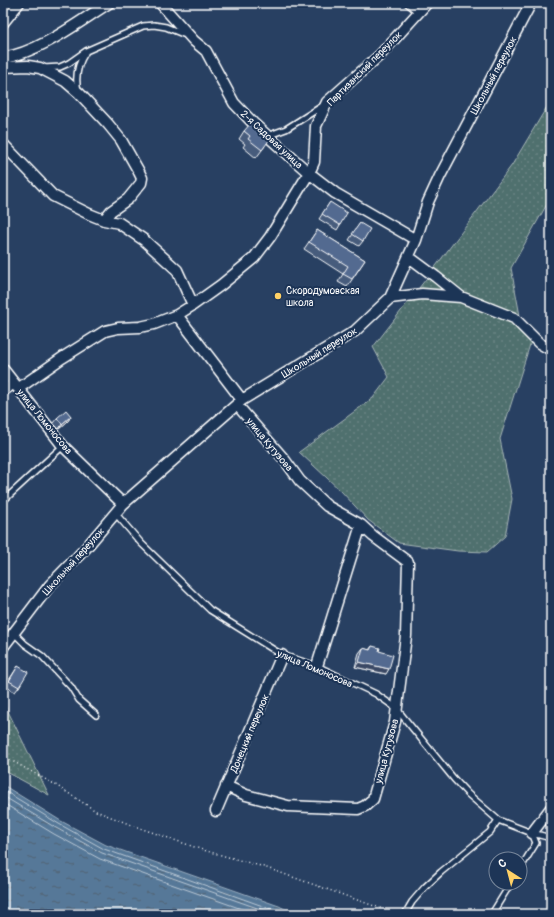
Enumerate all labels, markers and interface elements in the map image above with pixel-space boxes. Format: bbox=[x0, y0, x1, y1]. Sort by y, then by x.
street label: Партизанский переулок bbox=[325, 29, 405, 109]
street label: Школьный переулок bbox=[468, 34, 520, 117]
street label: 2-я Садовая улица bbox=[238, 108, 305, 172]
place label: Скородумовская школа bbox=[286, 285, 360, 309]
marker: Скородумовская школа bbox=[273, 291, 283, 301]
street label: Школьный переулок bbox=[280, 325, 359, 381]
street label: улица Ломоносова bbox=[14, 386, 75, 457]
street label: улица Кутузова bbox=[243, 415, 295, 474]
street label: Школьный переулок bbox=[40, 525, 107, 598]
street label: улица Ломоносова bbox=[274, 647, 354, 690]
street label: Донецкий переулок bbox=[228, 692, 272, 775]
street label: улица Кутузова bbox=[372, 717, 401, 786]
north arrow bbox=[488, 851, 528, 891]
text: С bbox=[496, 856, 509, 871]

